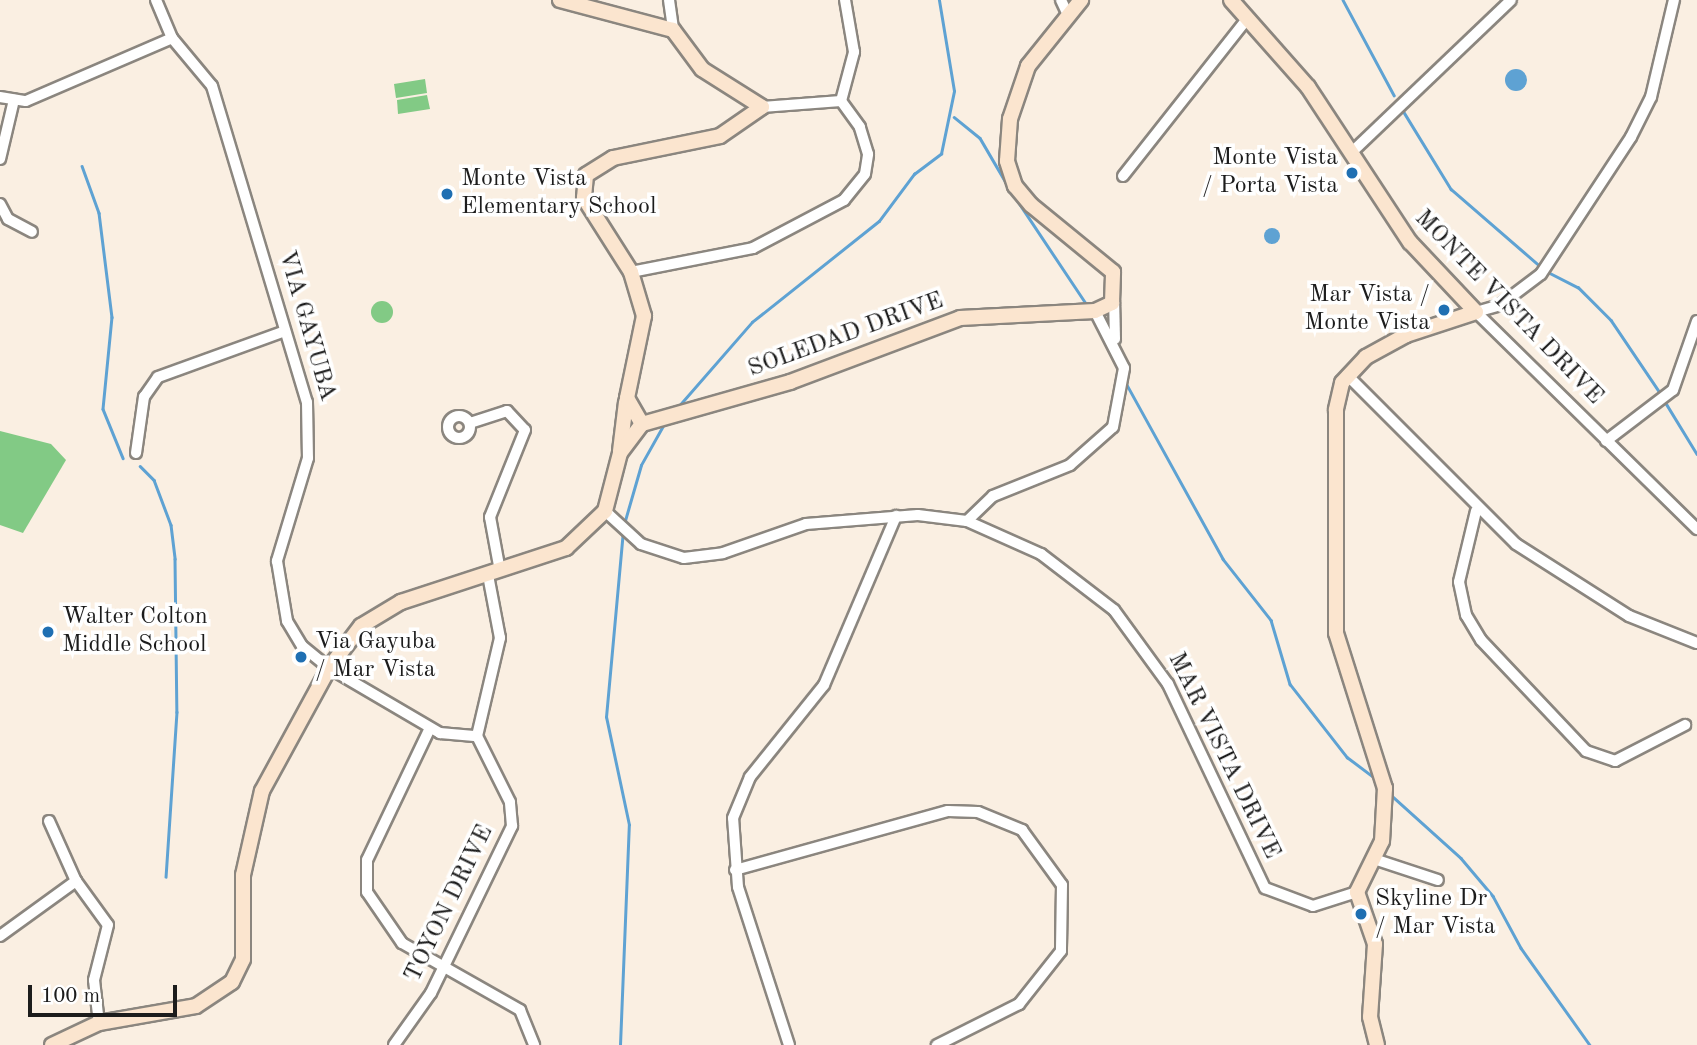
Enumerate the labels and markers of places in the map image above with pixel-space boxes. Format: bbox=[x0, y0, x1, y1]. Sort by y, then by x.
place label: Monte Vista / Porta Vista bbox=[1202, 145, 1338, 201]
marker: Monte Vista / Porta Vista bbox=[1344, 165, 1360, 181]
place label: Monte Vista Elementary School bbox=[461, 166, 656, 222]
marker: Monte Vista Elementary School bbox=[439, 186, 455, 202]
place label: Mar Vista / Monte Vista bbox=[1304, 282, 1430, 338]
marker: Mar Vista / Monte Vista bbox=[1436, 302, 1452, 318]
place label: Walter Colton Middle School bbox=[62, 604, 208, 660]
marker: Walter Colton Middle School bbox=[40, 624, 56, 640]
place label: Via Gayuba / Mar Vista bbox=[315, 629, 436, 685]
marker: Via Gayuba / Mar Vista bbox=[293, 649, 309, 665]
place label: Skyline Dr / Mar Vista bbox=[1375, 886, 1496, 942]
marker: Skyline Dr / Mar Vista bbox=[1353, 906, 1369, 922]

